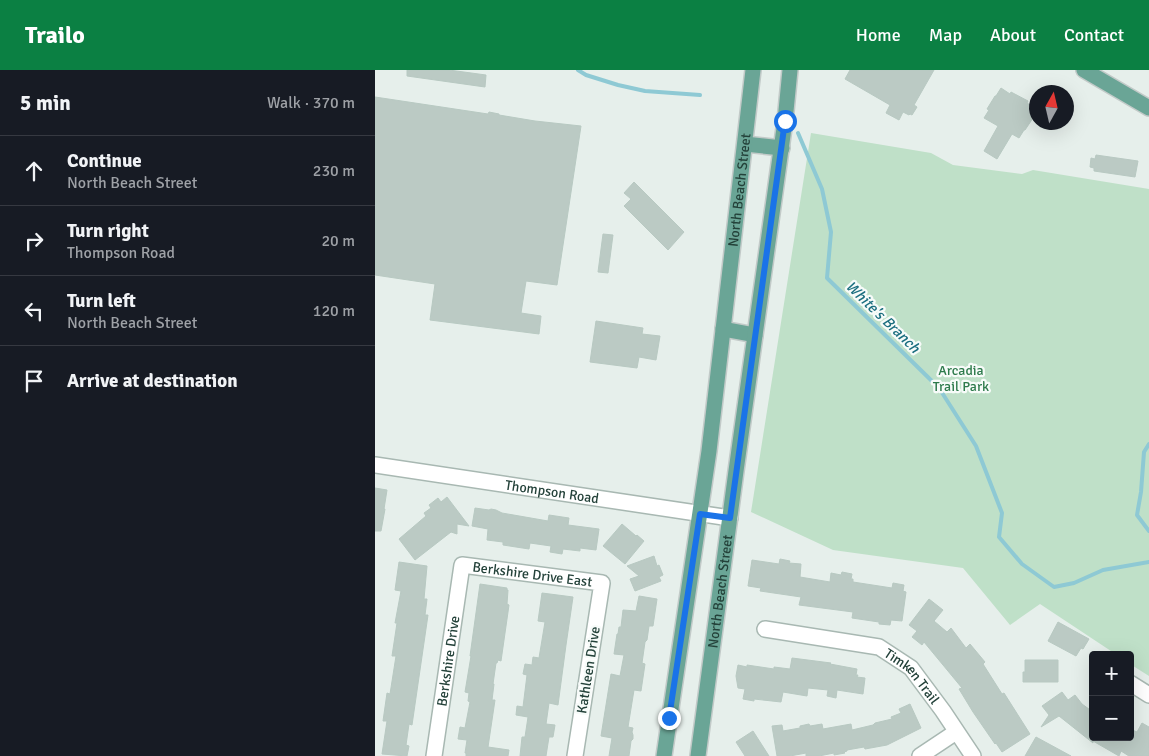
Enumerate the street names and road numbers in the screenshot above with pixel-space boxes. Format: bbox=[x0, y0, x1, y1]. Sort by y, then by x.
street label: North Beach Street bbox=[725, 132, 755, 248]
street label: Thompson Road bbox=[504, 477, 600, 507]
street label: North Beach Street bbox=[704, 534, 736, 649]
street label: Berkshire Drive East bbox=[471, 558, 593, 591]
street label: Berkshire Drive bbox=[433, 615, 463, 708]
street label: Kathleen Drive bbox=[573, 625, 604, 715]
street label: Timken Trail bbox=[881, 645, 943, 708]

